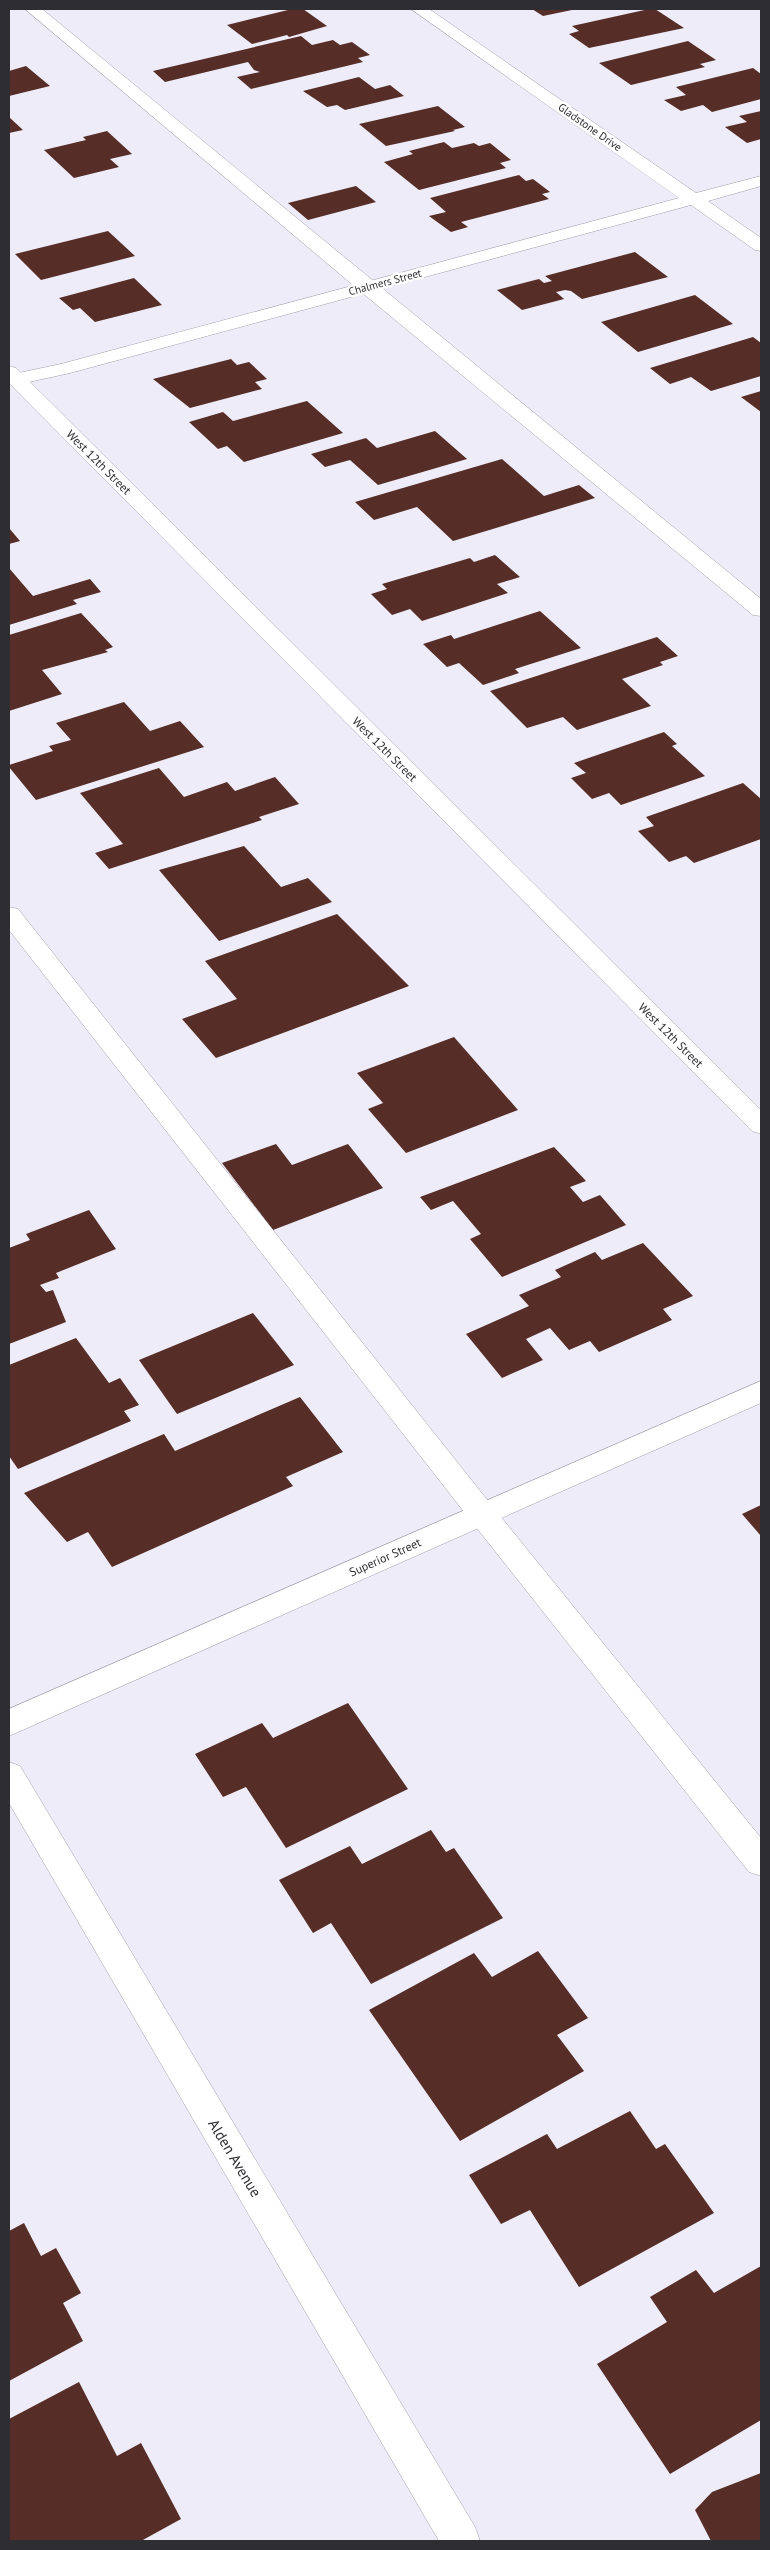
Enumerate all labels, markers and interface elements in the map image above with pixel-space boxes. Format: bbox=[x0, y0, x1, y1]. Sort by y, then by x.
street label: Gladstone Drive bbox=[555, 100, 625, 154]
street label: Chalmers Street bbox=[347, 265, 423, 298]
street label: West 12th Street bbox=[63, 426, 135, 498]
street label: West 12th Street bbox=[349, 713, 421, 785]
street label: West 12th Street bbox=[635, 999, 707, 1071]
street label: Superior Street bbox=[347, 1534, 423, 1580]
street label: Alden Avenue bbox=[204, 2116, 266, 2200]

